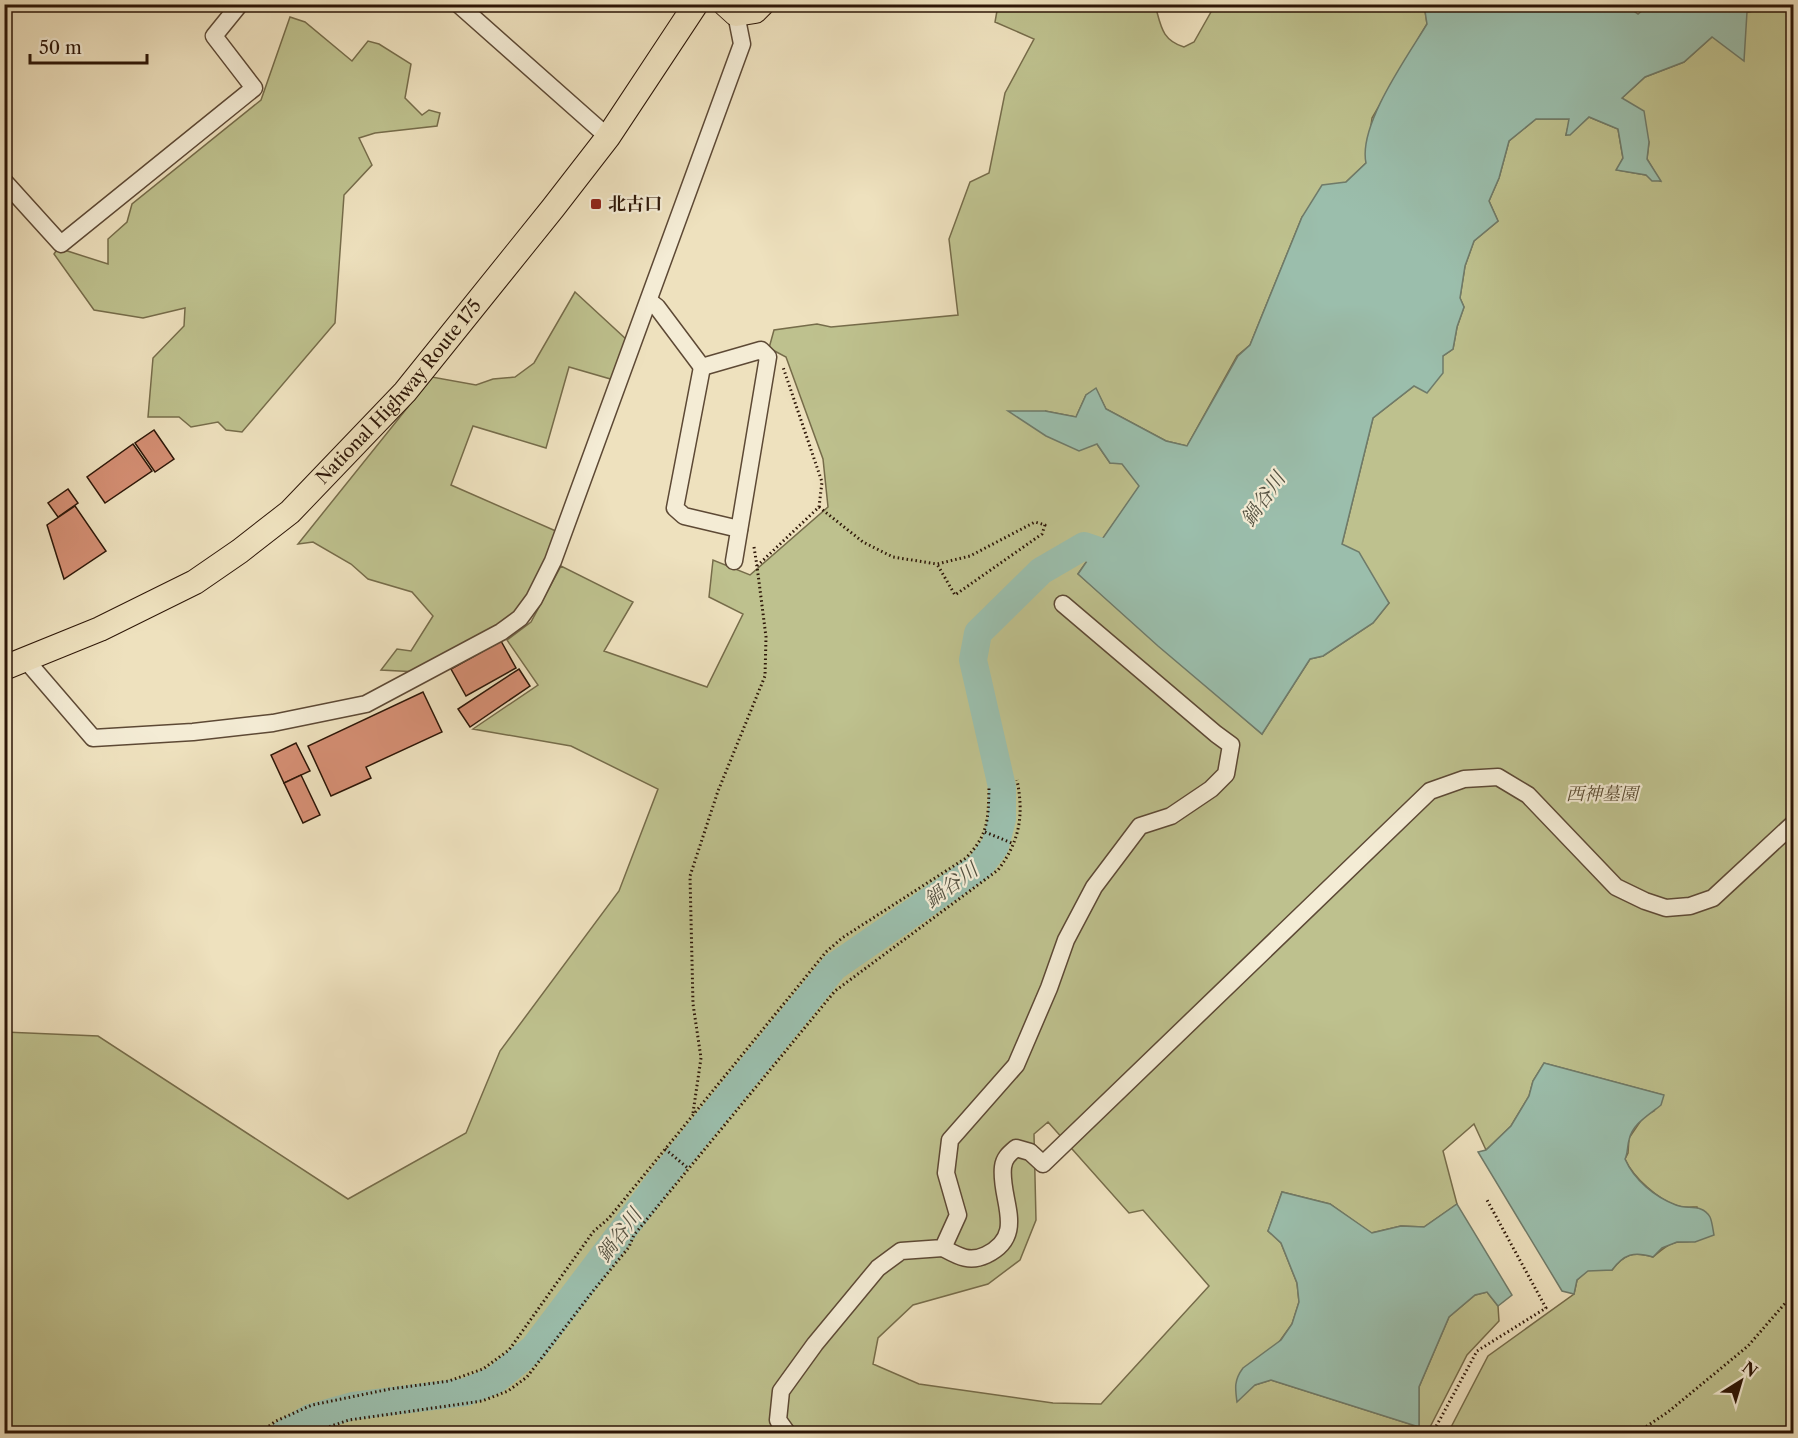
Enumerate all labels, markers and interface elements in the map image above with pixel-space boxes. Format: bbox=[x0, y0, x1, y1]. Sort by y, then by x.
scale bar bbox=[30, 27, 147, 65]
text: 50 m bbox=[39, 37, 82, 59]
place label: 北古口 bbox=[608, 193, 662, 215]
marker: 北古口 bbox=[589, 197, 603, 211]
street label: National Highway Route 175 bbox=[312, 295, 486, 489]
water label: 鍋谷川 bbox=[1236, 466, 1291, 530]
park label: 西神墓園 bbox=[1566, 783, 1641, 805]
water label: 鍋谷川 bbox=[920, 856, 984, 912]
water label: 鍋谷川 bbox=[591, 1202, 648, 1266]
north arrow bbox=[1711, 1351, 1771, 1411]
text: N bbox=[1738, 1357, 1762, 1381]

